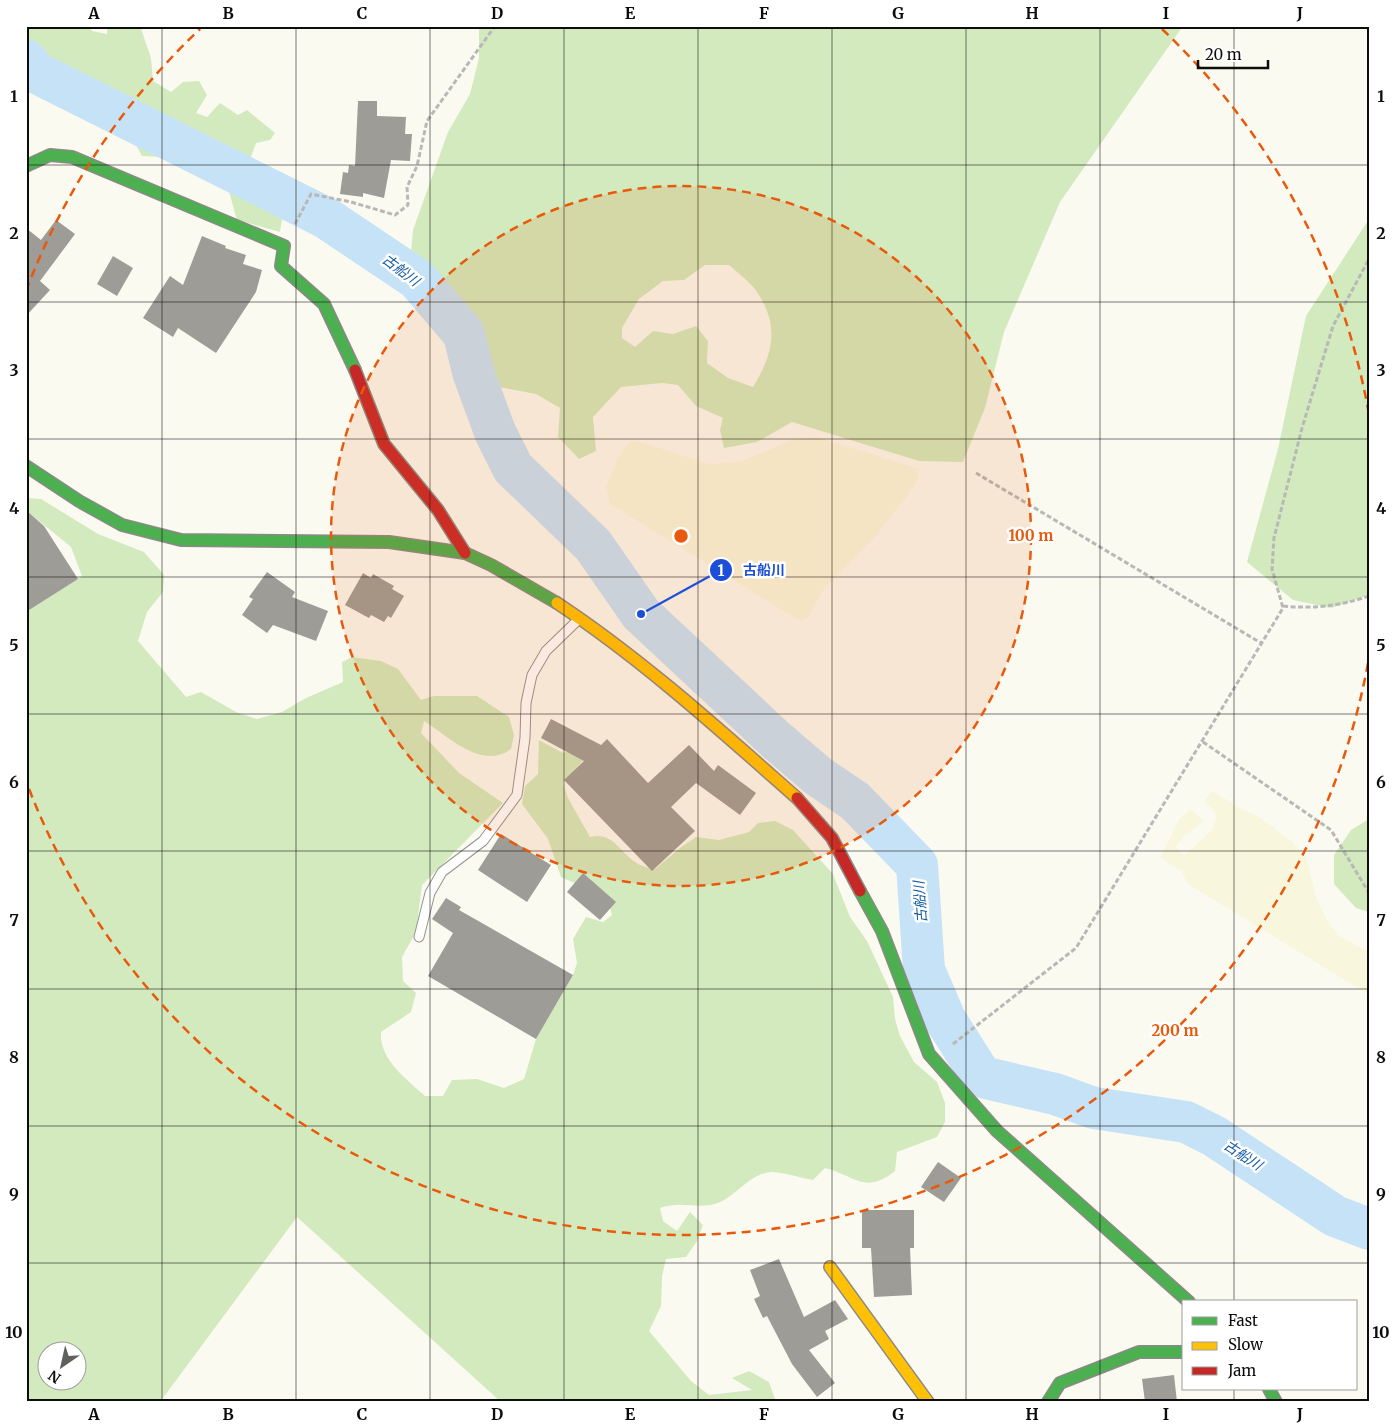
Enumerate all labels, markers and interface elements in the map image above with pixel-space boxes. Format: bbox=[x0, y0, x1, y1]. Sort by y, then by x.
text: A bbox=[87, 3, 100, 23]
text: B bbox=[222, 3, 234, 23]
text: C bbox=[357, 3, 367, 23]
text: D bbox=[491, 3, 503, 23]
text: E bbox=[625, 3, 636, 23]
text: F bbox=[759, 3, 769, 23]
text: G bbox=[892, 3, 904, 23]
text: H bbox=[1025, 3, 1039, 23]
text: I bbox=[1163, 3, 1169, 23]
text: J bbox=[1296, 3, 1303, 23]
scale bar bbox=[1198, 38, 1268, 70]
text: 20 m bbox=[1205, 45, 1242, 64]
text: 1 bbox=[10, 86, 18, 106]
text: 1 bbox=[1377, 86, 1385, 106]
text: 2 bbox=[9, 223, 19, 243]
text: 2 bbox=[1376, 223, 1386, 243]
water label: 古船川 bbox=[379, 250, 425, 291]
text: 3 bbox=[9, 360, 19, 380]
text: 3 bbox=[1376, 360, 1386, 380]
text: 4 bbox=[9, 498, 19, 518]
text: 4 bbox=[1376, 498, 1386, 518]
text: 100 m bbox=[1009, 526, 1053, 545]
centre of rings bbox=[672, 527, 690, 545]
callout: 古船川 bbox=[708, 556, 795, 585]
text: 1 bbox=[718, 561, 725, 580]
text: 古船川 bbox=[743, 561, 785, 579]
text: 5 bbox=[9, 635, 19, 655]
text: 5 bbox=[1376, 635, 1386, 655]
text: 6 bbox=[9, 772, 19, 792]
text: 6 bbox=[1376, 772, 1386, 792]
water label: 古船川 bbox=[909, 878, 930, 924]
text: 7 bbox=[9, 910, 19, 930]
text: 7 bbox=[1376, 910, 1386, 930]
text: 200 m bbox=[1151, 1021, 1199, 1040]
text: 8 bbox=[9, 1047, 19, 1067]
text: 8 bbox=[1376, 1047, 1386, 1067]
water label: 古船川 bbox=[1220, 1136, 1267, 1175]
text: 9 bbox=[9, 1184, 19, 1204]
text: 9 bbox=[1376, 1184, 1386, 1204]
legend bbox=[1182, 1300, 1358, 1390]
text: Fast bbox=[1228, 1311, 1258, 1330]
text: 10 bbox=[5, 1322, 23, 1342]
text: 10 bbox=[1372, 1322, 1390, 1342]
text: Slow bbox=[1228, 1335, 1263, 1354]
north arrow bbox=[38, 1340, 88, 1390]
text: Jam bbox=[1227, 1361, 1256, 1380]
text: N bbox=[45, 1366, 64, 1387]
text: A bbox=[87, 1404, 100, 1424]
text: B bbox=[222, 1404, 234, 1424]
text: C bbox=[357, 1404, 367, 1424]
text: D bbox=[491, 1404, 503, 1424]
text: E bbox=[625, 1404, 636, 1424]
text: F bbox=[759, 1404, 769, 1424]
text: G bbox=[892, 1404, 904, 1424]
text: H bbox=[1025, 1404, 1039, 1424]
text: I bbox=[1163, 1404, 1169, 1424]
text: J bbox=[1296, 1404, 1303, 1424]

